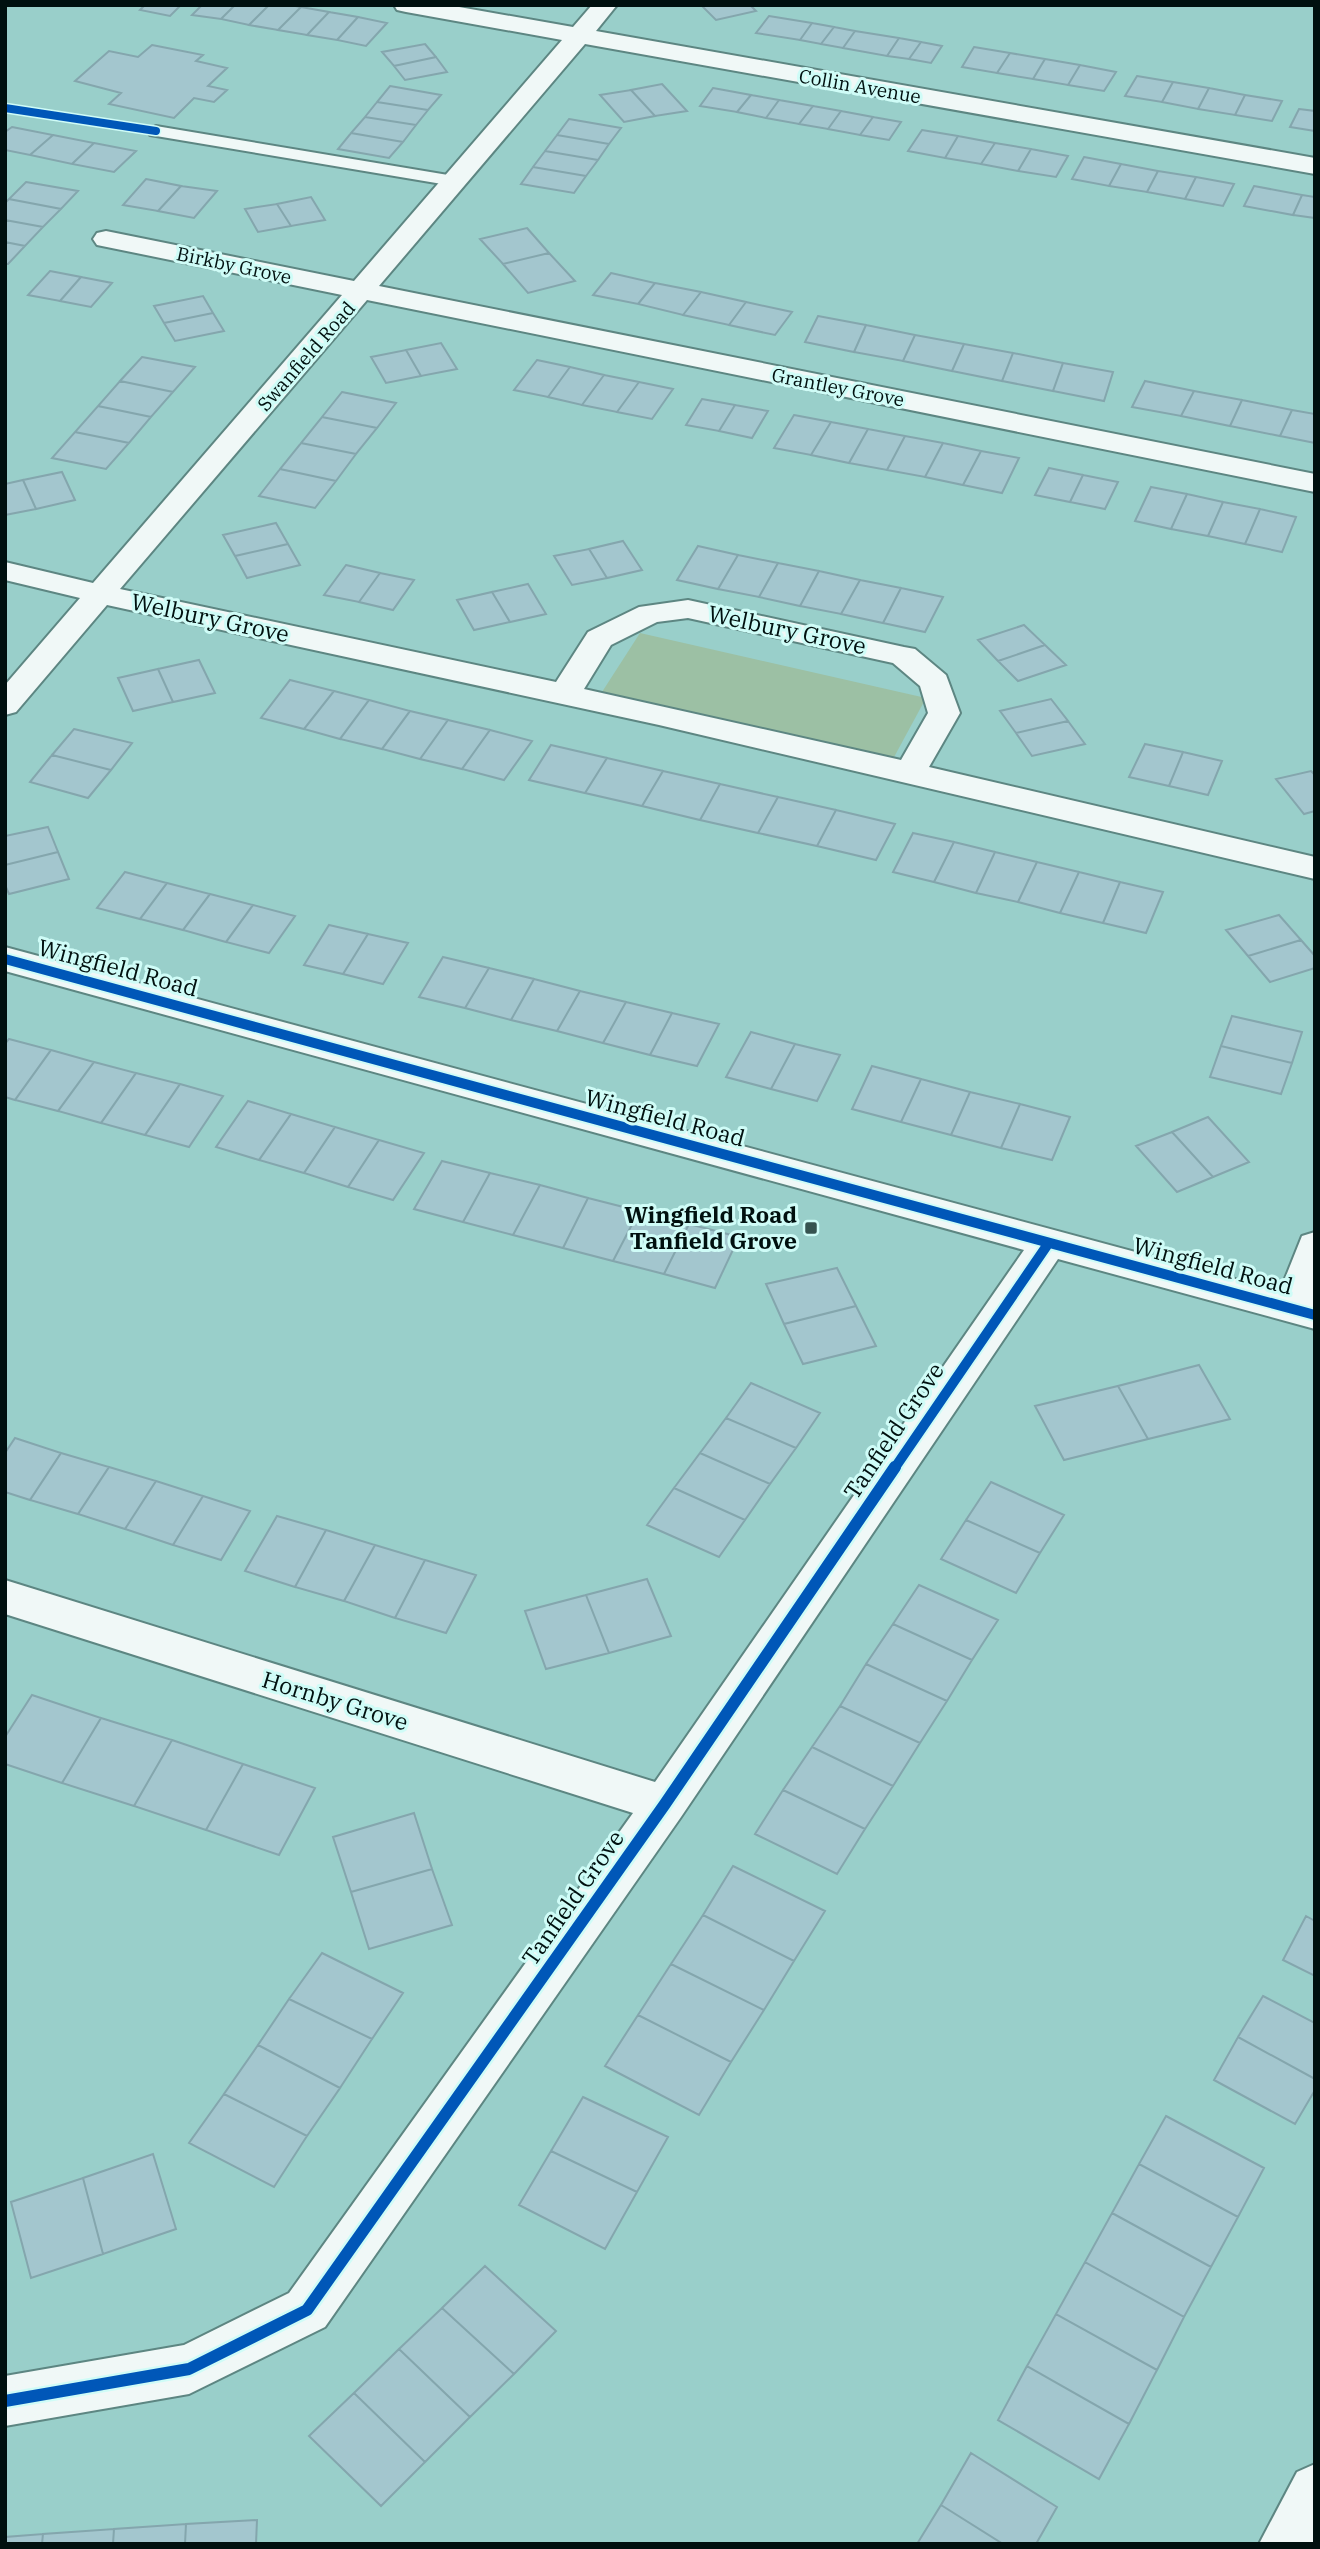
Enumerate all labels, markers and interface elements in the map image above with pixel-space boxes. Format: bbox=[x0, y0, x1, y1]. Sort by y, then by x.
street label: Collin Avenue bbox=[797, 63, 923, 109]
street label: Birkby Grove bbox=[174, 241, 294, 289]
street label: Swanfield Road bbox=[252, 296, 360, 416]
street label: Grantley Grove bbox=[770, 362, 906, 412]
street label: Welbury Grove bbox=[128, 586, 292, 648]
street label: Welbury Grove bbox=[705, 598, 869, 660]
street label: Wingfield Road bbox=[35, 931, 202, 1003]
street label: Wingfield Road bbox=[582, 1081, 749, 1153]
place label: Wingfield Road Tanfield Grove bbox=[624, 1199, 797, 1255]
marker: Wingfield Road Tanfield Grove bbox=[803, 1220, 819, 1236]
street label: Wingfield Road bbox=[1130, 1229, 1297, 1301]
street label: Tanfield Grove bbox=[836, 1356, 950, 1504]
street label: Hornby Grove bbox=[259, 1664, 412, 1736]
street label: Tanfield Grove bbox=[514, 1824, 630, 1971]

